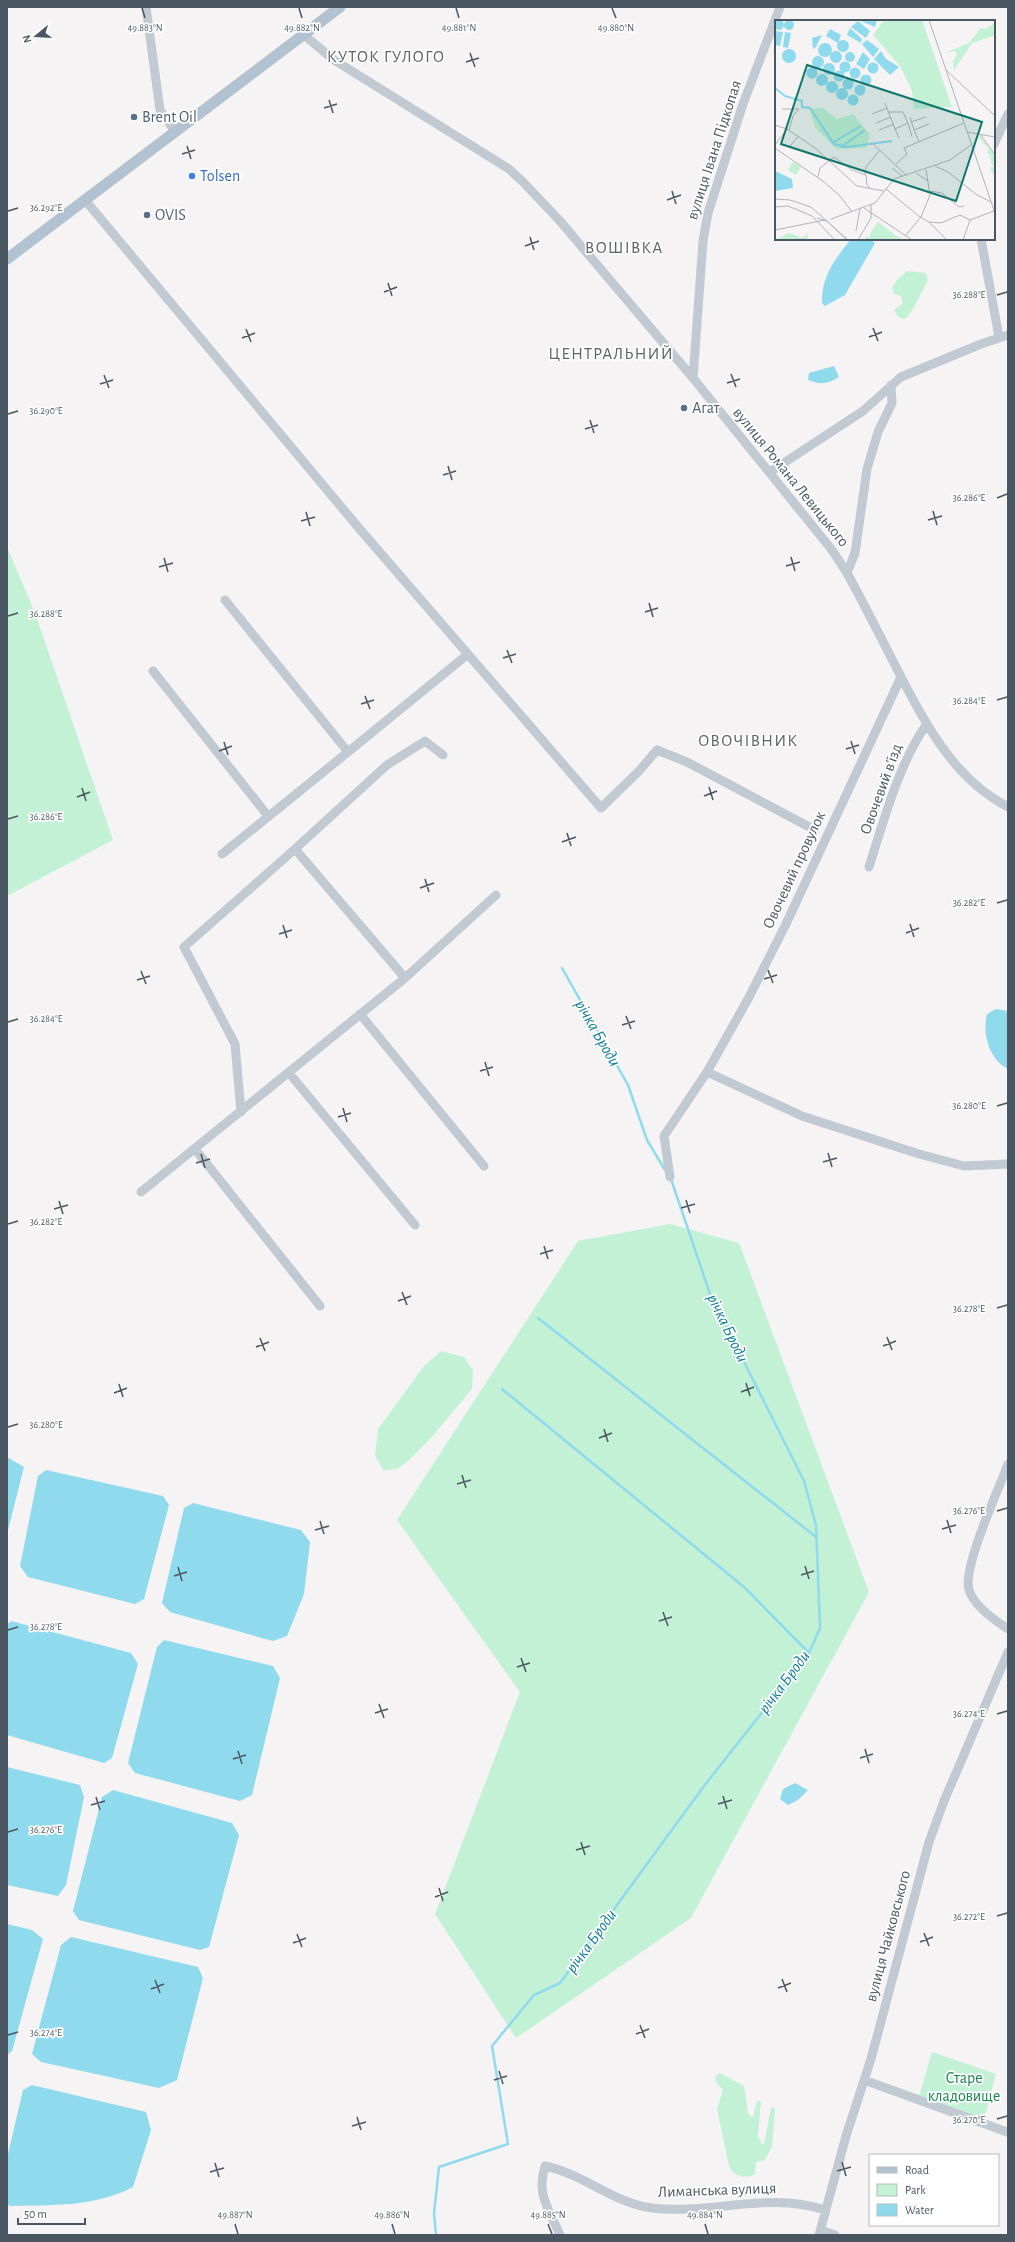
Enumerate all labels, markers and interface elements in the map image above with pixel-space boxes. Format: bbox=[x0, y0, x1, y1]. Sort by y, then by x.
north arrow bbox=[16, 16, 56, 56]
inset map bbox=[775, 20, 995, 240]
text: 49.883°N bbox=[127, 23, 163, 33]
text: 49.882°N bbox=[284, 23, 320, 33]
text: 49.881°N bbox=[442, 23, 476, 33]
text: 49.880°N bbox=[598, 23, 634, 33]
text: N bbox=[21, 34, 33, 44]
district label: КУТОК ГУЛОГО bbox=[327, 48, 445, 65]
street label: вулиця Івана Підкопая bbox=[684, 78, 745, 222]
place label: Brent Oil bbox=[142, 109, 197, 125]
marker: Brent Oil bbox=[129, 112, 139, 122]
place label: Tolsen bbox=[200, 168, 240, 184]
marker: Tolsen bbox=[187, 171, 197, 181]
text: 36.292°E bbox=[30, 203, 63, 213]
place label: OVIS bbox=[155, 207, 186, 223]
marker: OVIS bbox=[142, 210, 152, 220]
district label: ВОШІВКА bbox=[585, 239, 663, 256]
text: 36.288°E bbox=[953, 290, 986, 300]
district label: ЦЕНТРАЛЬНИЙ bbox=[548, 345, 674, 362]
place label: Агат bbox=[692, 400, 720, 416]
marker: Агат bbox=[679, 403, 689, 413]
street label: вулиця Романа Левицького bbox=[729, 404, 852, 550]
text: 36.290°E bbox=[29, 406, 63, 416]
text: 36.286°E bbox=[953, 493, 986, 503]
text: 36.288°E bbox=[30, 609, 63, 619]
text: 36.284°E bbox=[953, 696, 986, 706]
district label: ОВОЧІВНИК bbox=[698, 732, 798, 749]
street label: Овочевий в'їзд bbox=[857, 741, 905, 837]
street label: Овочевий провулок bbox=[760, 808, 829, 932]
text: 36.286°E bbox=[30, 812, 63, 822]
text: 36.282°E bbox=[953, 898, 986, 908]
water label: річка Броди bbox=[571, 997, 624, 1070]
text: 36.284°E bbox=[30, 1014, 63, 1024]
text: 36.280°E bbox=[952, 1101, 986, 1111]
text: 36.282°E bbox=[30, 1217, 63, 1227]
water label: річка Броди bbox=[703, 1291, 752, 1365]
text: 36.278°E bbox=[953, 1304, 985, 1314]
text: 36.280°E bbox=[29, 1420, 63, 1430]
text: 36.276°E bbox=[953, 1506, 985, 1516]
text: 36.278°E bbox=[30, 1622, 62, 1632]
water label: річка Броди bbox=[755, 1647, 814, 1717]
text: 36.274°E bbox=[953, 1709, 985, 1719]
text: 36.276°E bbox=[30, 1825, 62, 1835]
street label: вулиця Чайковського bbox=[863, 1868, 914, 2004]
water label: річка Броди bbox=[562, 1906, 620, 1976]
text: 36.272°E bbox=[953, 1912, 985, 1922]
text: 36.274°E bbox=[30, 2028, 62, 2038]
park label: Старе кладовище bbox=[928, 2070, 1000, 2104]
text: 36.270°E bbox=[953, 2115, 986, 2125]
legend bbox=[869, 2154, 999, 2226]
text: Road bbox=[905, 2164, 929, 2176]
street label: Лиманська вулиця bbox=[657, 2180, 777, 2201]
text: Park bbox=[905, 2184, 926, 2196]
scale bar bbox=[18, 2200, 85, 2226]
text: Water bbox=[905, 2204, 934, 2216]
text: 50 m bbox=[24, 2208, 47, 2220]
text: 49.887°N bbox=[217, 2210, 253, 2220]
text: 49.886°N bbox=[374, 2210, 410, 2220]
text: 49.885°N bbox=[530, 2210, 566, 2220]
text: 49.884°N bbox=[687, 2210, 723, 2220]

